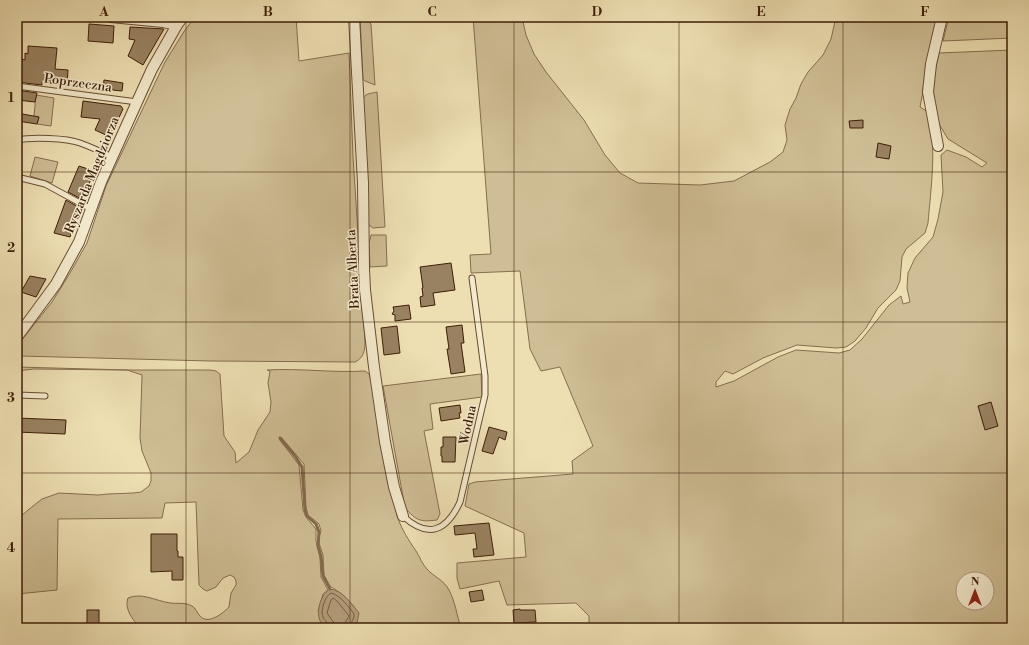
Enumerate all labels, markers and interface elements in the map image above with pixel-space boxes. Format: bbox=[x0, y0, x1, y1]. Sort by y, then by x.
text: A bbox=[98, 4, 109, 20]
text: B bbox=[263, 4, 273, 20]
text: C bbox=[427, 4, 437, 20]
text: D bbox=[592, 4, 602, 20]
text: E bbox=[756, 4, 766, 20]
text: F bbox=[920, 4, 930, 20]
street label: Poprzeczna bbox=[43, 70, 113, 96]
text: 1 bbox=[8, 90, 15, 106]
street label: Ryszarda Magdziorza bbox=[61, 114, 123, 236]
street label: Brata Alberta bbox=[343, 228, 363, 310]
text: 2 bbox=[7, 240, 15, 256]
text: 3 bbox=[7, 390, 15, 406]
street label: Wodna bbox=[456, 403, 480, 447]
text: 4 bbox=[7, 540, 16, 556]
north arrow bbox=[955, 571, 995, 611]
text: N bbox=[971, 575, 980, 589]

